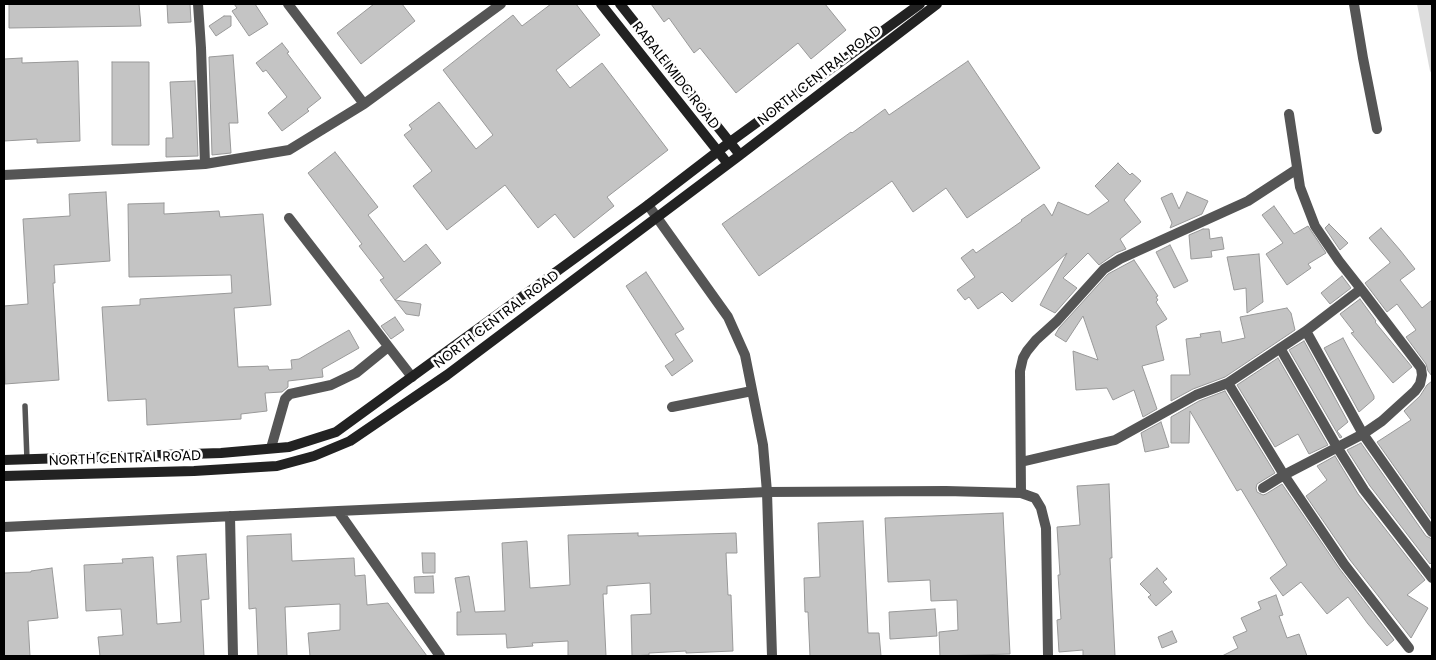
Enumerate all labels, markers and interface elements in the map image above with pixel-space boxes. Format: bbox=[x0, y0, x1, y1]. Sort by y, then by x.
street label: RABALE MIDC ROAD bbox=[628, 19, 722, 133]
street label: NORTH CENTRAL ROAD bbox=[755, 22, 885, 130]
street label: NORTH CENTRAL ROAD bbox=[431, 267, 563, 373]
street label: NORTH CENTRAL ROAD bbox=[49, 448, 201, 470]

